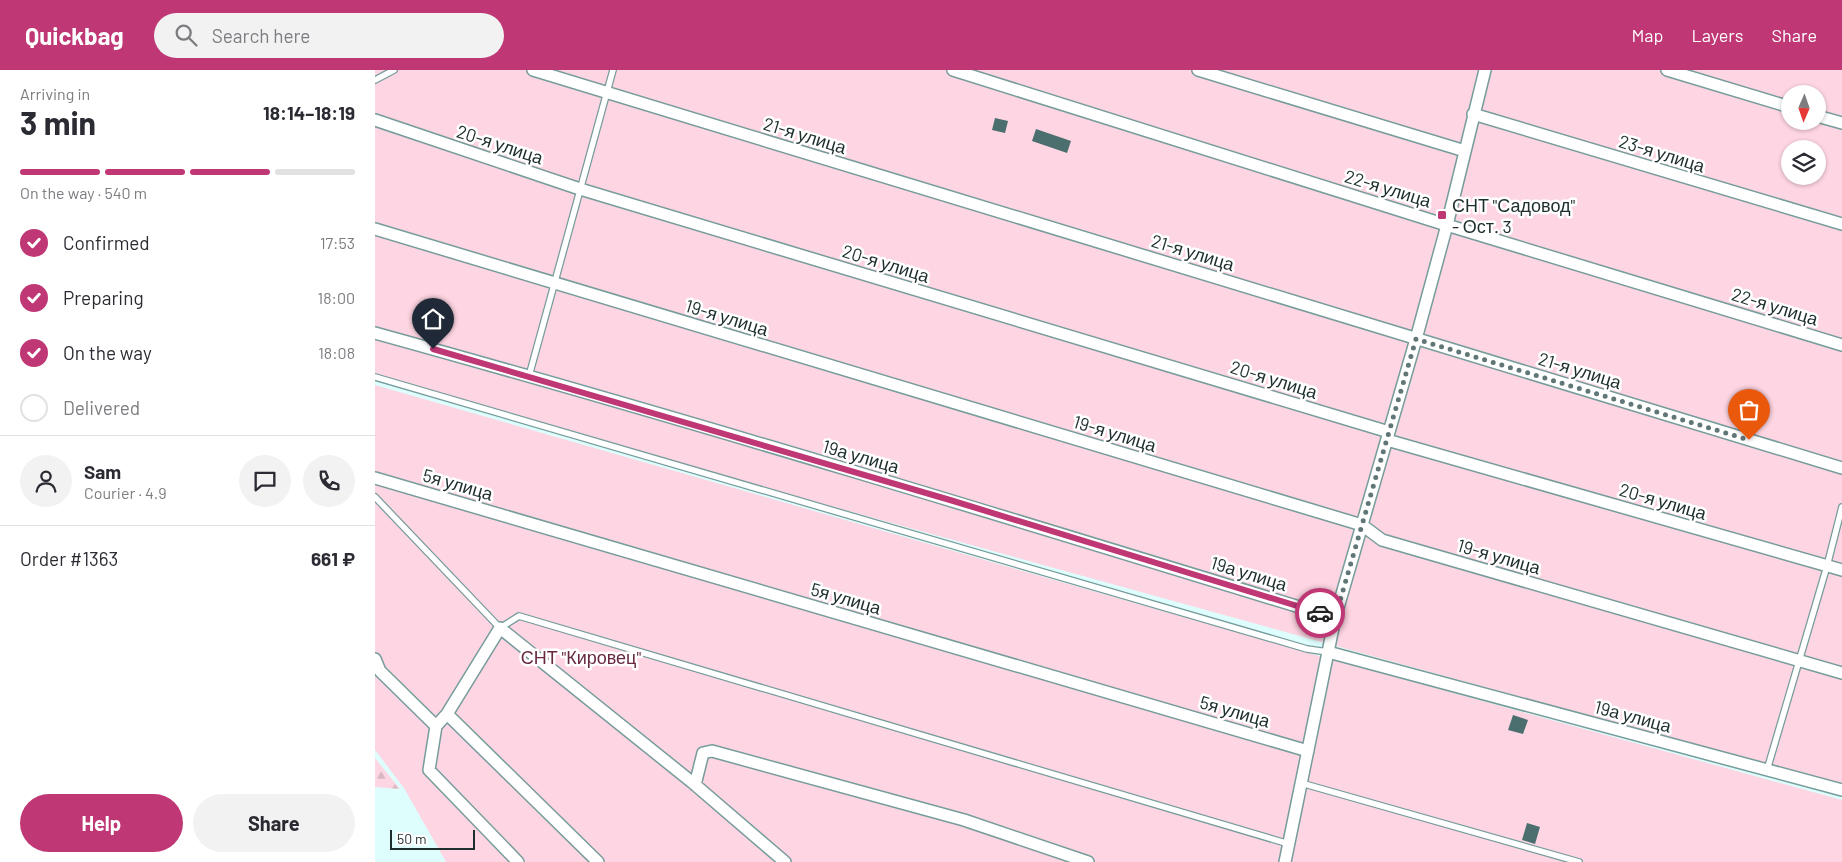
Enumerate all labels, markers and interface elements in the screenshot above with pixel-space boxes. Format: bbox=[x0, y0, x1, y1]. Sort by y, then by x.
search box bbox=[154, 13, 504, 58]
text: Quickbag bbox=[25, 21, 124, 50]
icon: search bbox=[172, 21, 200, 49]
text: Search here bbox=[212, 24, 310, 47]
text: Map bbox=[1631, 24, 1663, 46]
text: Layers bbox=[1691, 24, 1744, 46]
text: Share bbox=[1772, 24, 1817, 46]
text: Arriving in bbox=[20, 84, 90, 103]
north arrow bbox=[1781, 85, 1826, 130]
map controls bbox=[1781, 85, 1826, 185]
text: 18:14–18:19 bbox=[263, 101, 355, 124]
text: 3 min bbox=[20, 103, 96, 141]
street label: 21-я улица bbox=[761, 112, 850, 158]
street label: 20-я улица bbox=[454, 120, 547, 169]
street label: 23-я улица bbox=[1616, 130, 1709, 177]
button: layers bbox=[1781, 140, 1826, 185]
street label: 22-я улица bbox=[1342, 164, 1435, 212]
text: On the way · 540 m bbox=[20, 183, 147, 202]
place label: СНТ "Садовод" - Ост. 3 bbox=[1452, 194, 1576, 237]
marker: СНТ "Садовод" - Ост. 3 bbox=[1436, 209, 1448, 221]
icon: check bbox=[20, 229, 48, 257]
street label: 21-я улица bbox=[1149, 229, 1238, 275]
text: Confirmed bbox=[63, 231, 150, 254]
text: 17:53 bbox=[320, 233, 355, 252]
street label: 20-я улица bbox=[840, 239, 933, 287]
street label: 22-я улица bbox=[1729, 282, 1822, 330]
icon: check bbox=[20, 284, 48, 312]
text: Preparing bbox=[63, 286, 144, 309]
text: 18:00 bbox=[318, 288, 355, 307]
street label: 19-я улица bbox=[683, 294, 772, 340]
pin bbox=[412, 298, 454, 349]
icon: home bbox=[419, 305, 447, 333]
icon: check bbox=[20, 339, 48, 367]
text: On the way bbox=[63, 341, 152, 364]
text: 18:08 bbox=[318, 343, 355, 362]
street label: 21-я улица bbox=[1536, 347, 1625, 393]
street label: 20-я улица bbox=[1228, 355, 1321, 403]
pin bbox=[1728, 389, 1770, 440]
text: Delivered bbox=[63, 396, 140, 419]
icon: bag bbox=[1735, 396, 1763, 424]
street label: 19-я улица bbox=[1071, 410, 1160, 456]
street label: 19а улица bbox=[820, 435, 903, 478]
button: person bbox=[20, 455, 72, 507]
button: chat bbox=[239, 455, 291, 507]
button: phone bbox=[303, 455, 355, 507]
text: Sam bbox=[84, 460, 121, 483]
street label: 5я улица bbox=[420, 463, 497, 505]
street label: 20-я улица bbox=[1617, 478, 1710, 524]
text: Courier · 4.9 bbox=[84, 483, 167, 502]
street label: 19-я улица bbox=[1455, 534, 1544, 579]
text: Order #1363 bbox=[20, 547, 118, 570]
text: 661 ₽ bbox=[311, 547, 355, 570]
street label: 19а улица bbox=[1208, 551, 1291, 595]
street label: 5я улица bbox=[808, 577, 885, 619]
courier bbox=[1295, 588, 1345, 638]
icon: car bbox=[1306, 599, 1334, 627]
park label: СНТ "Кировец" bbox=[521, 646, 641, 668]
street label: 5я улица bbox=[1197, 690, 1274, 732]
street label: 19а улица bbox=[1592, 695, 1675, 737]
button: Help bbox=[20, 794, 183, 852]
button: Share bbox=[193, 794, 355, 852]
scale bar bbox=[390, 827, 475, 850]
text: 50 m bbox=[397, 830, 426, 847]

